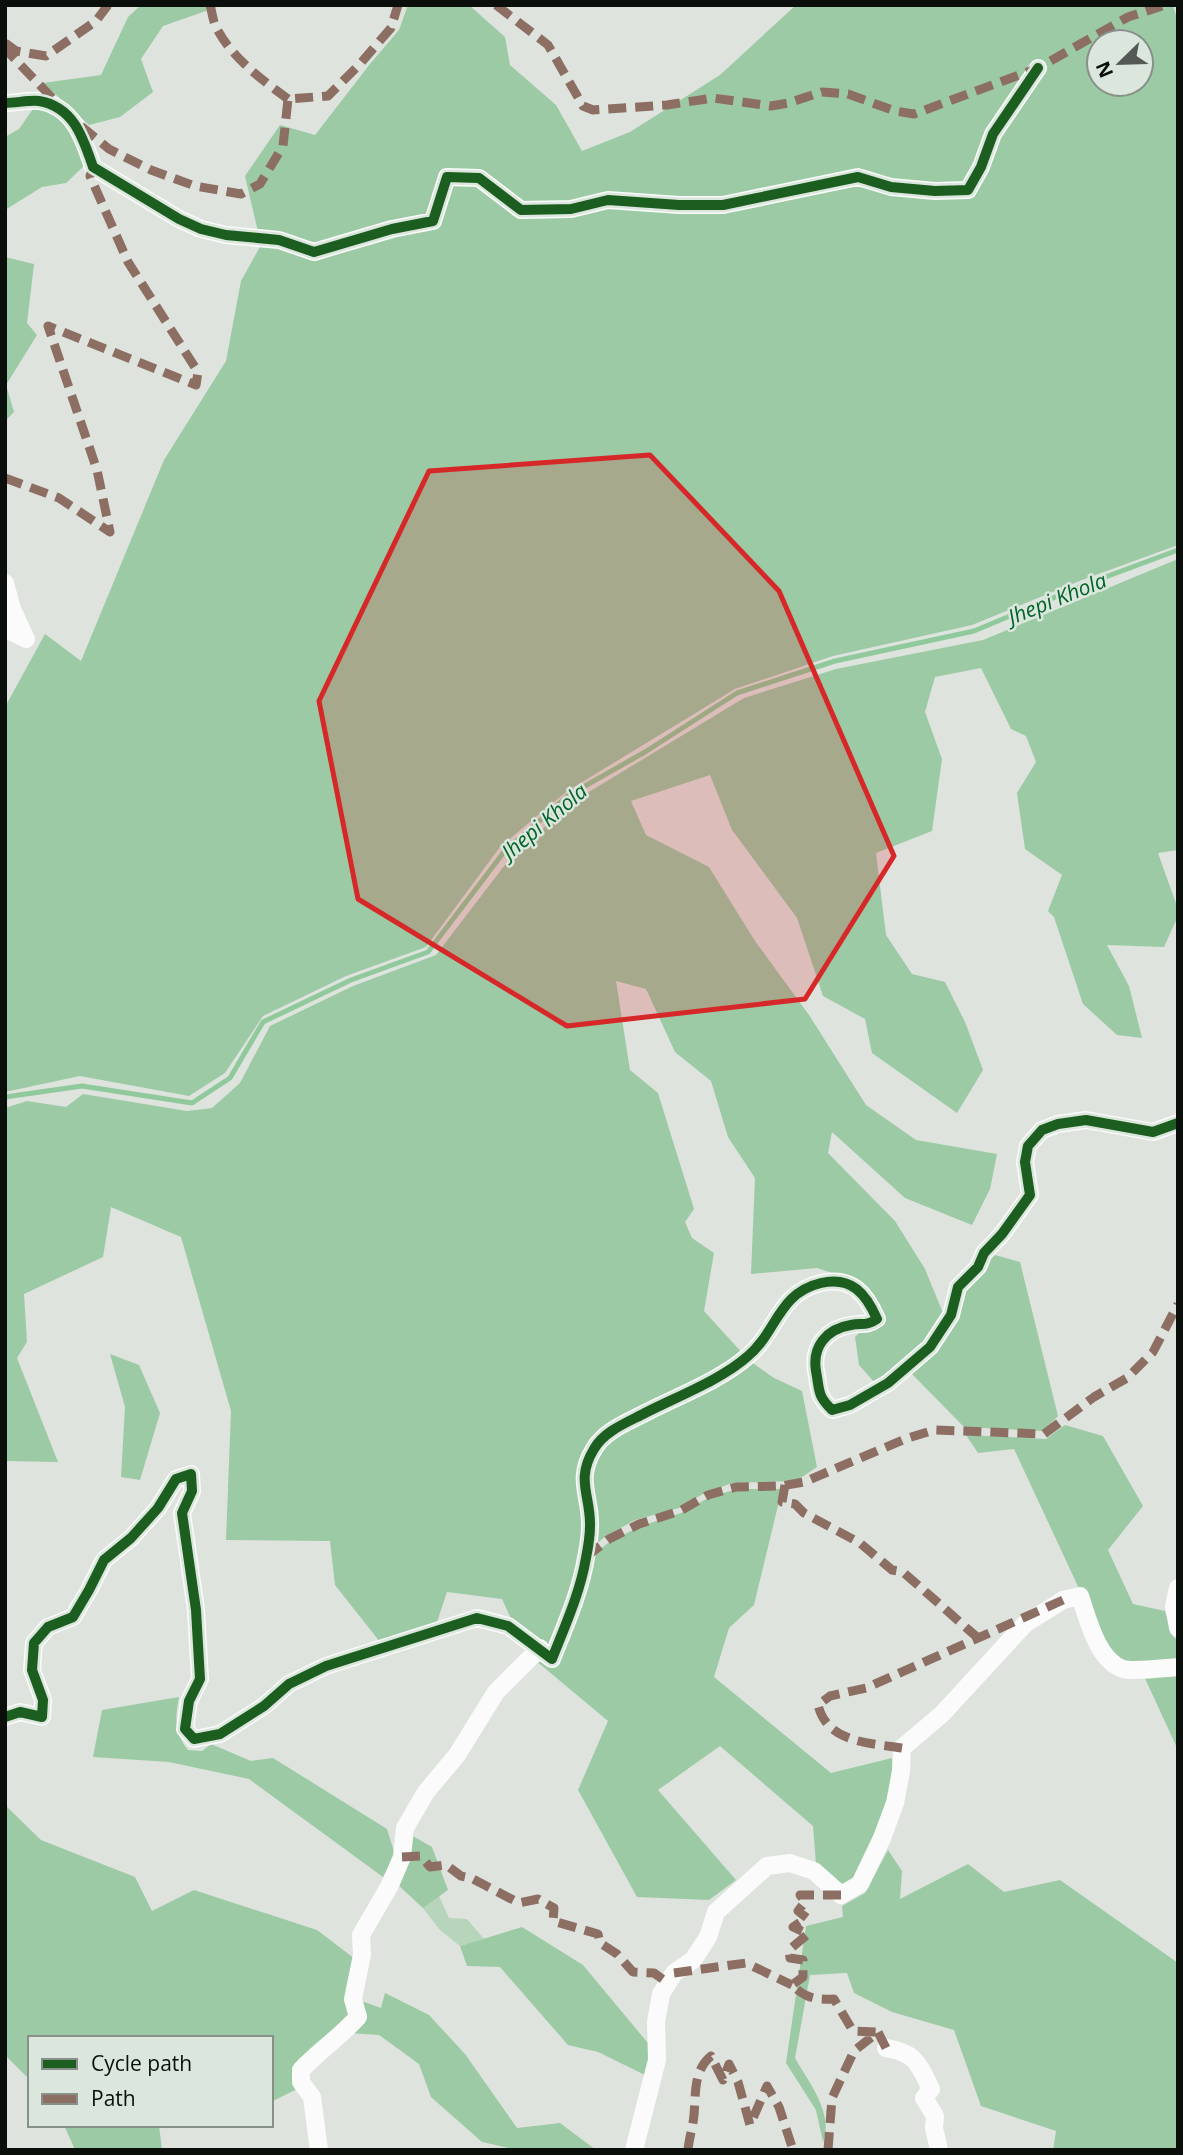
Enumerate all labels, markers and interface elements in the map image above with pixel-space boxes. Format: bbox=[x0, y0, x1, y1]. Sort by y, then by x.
north arrow bbox=[1085, 28, 1155, 98]
text: N bbox=[1089, 57, 1119, 82]
water label: Jhepi Khola bbox=[1000, 566, 1111, 632]
water label: Jhepi Khola bbox=[492, 777, 593, 868]
legend bbox=[28, 2036, 273, 2127]
text: Cycle path bbox=[91, 2049, 192, 2077]
text: Path bbox=[91, 2084, 136, 2112]

